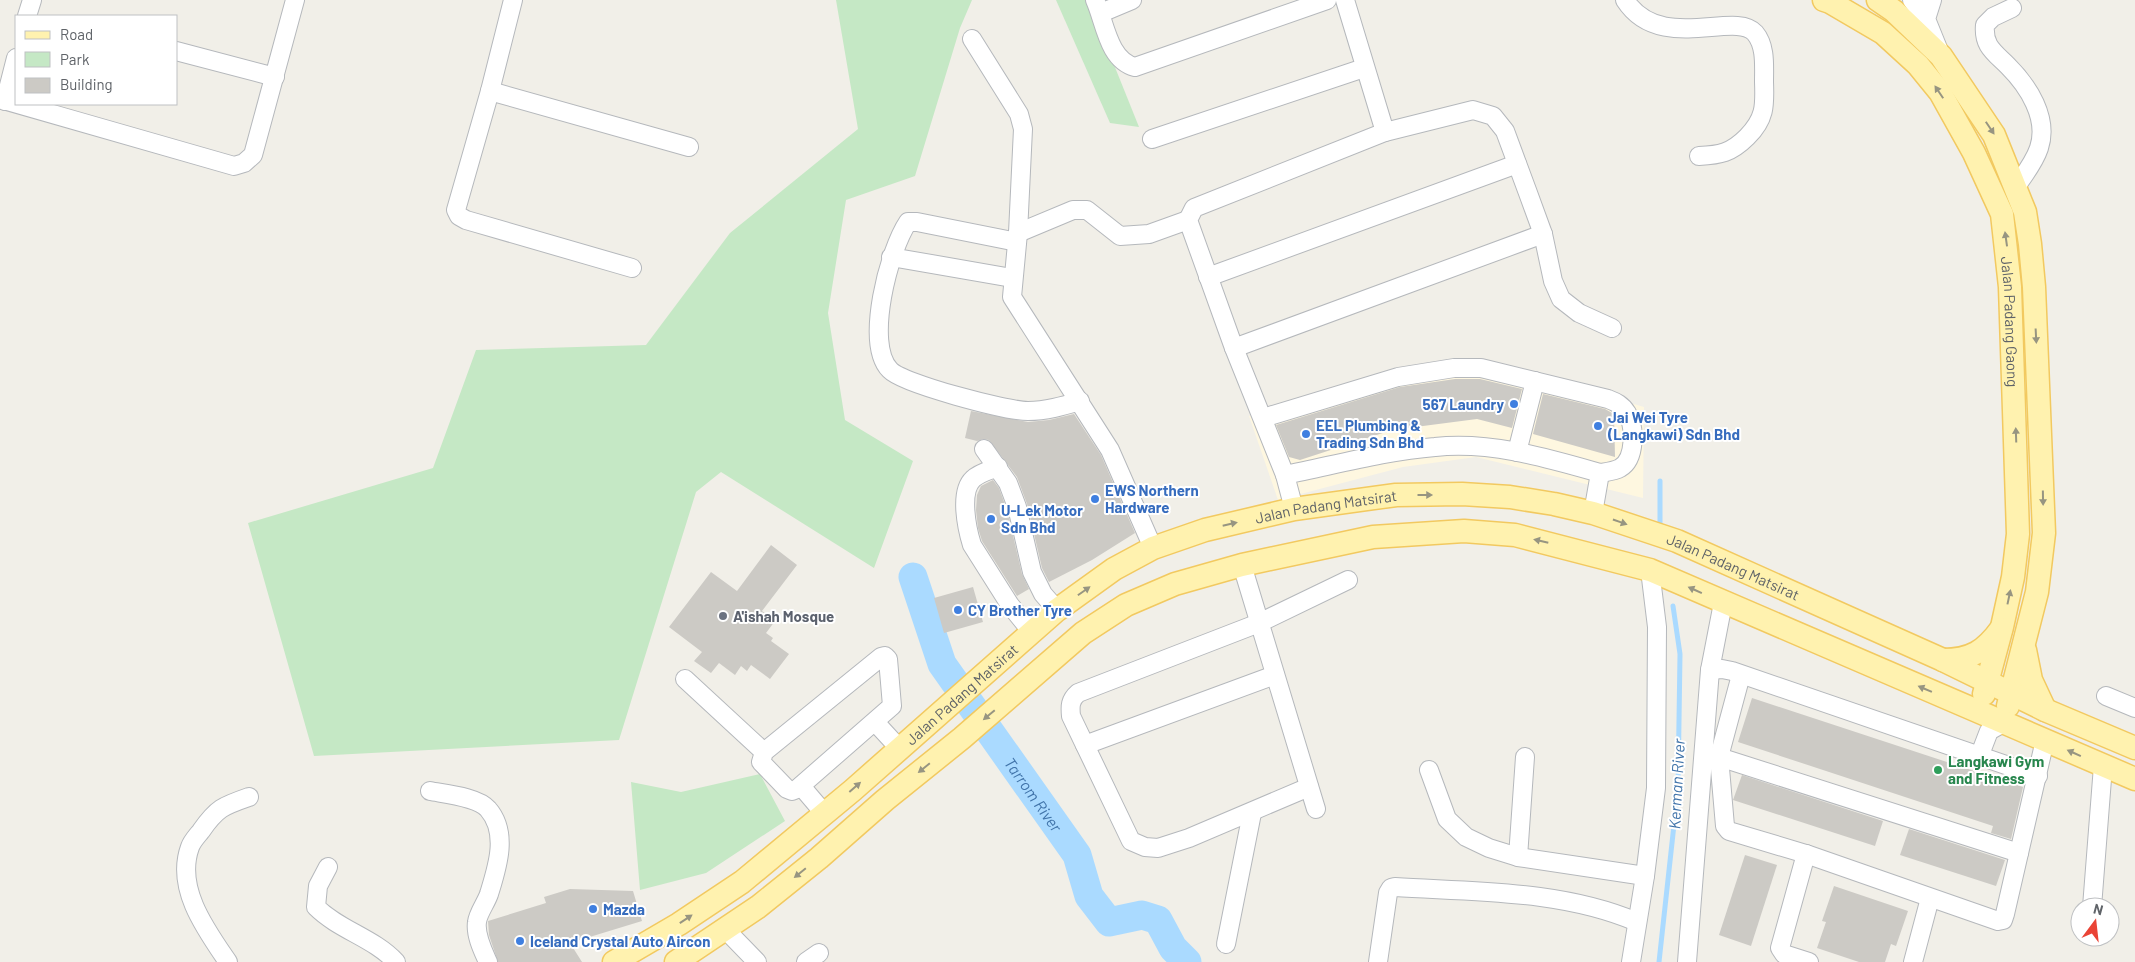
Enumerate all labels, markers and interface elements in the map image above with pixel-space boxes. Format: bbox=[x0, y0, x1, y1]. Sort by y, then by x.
legend bbox=[15, 15, 178, 105]
text: Road bbox=[60, 25, 93, 43]
text: Park bbox=[60, 50, 90, 68]
text: Building bbox=[60, 75, 113, 93]
one-way arrow bbox=[1934, 85, 1944, 99]
one-way arrow bbox=[1985, 121, 1995, 135]
one-way arrow bbox=[2001, 230, 2009, 246]
street label: Jalan Padang Gaong bbox=[1998, 255, 2022, 387]
one-way arrow bbox=[2033, 328, 2041, 344]
place label: 567 Laundry bbox=[1423, 395, 1504, 413]
marker: 567 Laundry bbox=[1508, 398, 1520, 410]
place label: Jai Wei Tyre (Langkawi) Sdn Bhd bbox=[1607, 408, 1740, 443]
place label: EEL Plumbing & Trading Sdn Bhd bbox=[1316, 416, 1424, 451]
marker: Jai Wei Tyre (Langkawi) Sdn Bhd bbox=[1592, 420, 1604, 432]
one-way arrow bbox=[2012, 427, 2020, 443]
marker: EEL Plumbing & Trading Sdn Bhd bbox=[1300, 428, 1312, 440]
place label: EWS Northern Hardware bbox=[1105, 481, 1199, 516]
street label: Jalan Padang Matsirat bbox=[1253, 486, 1398, 527]
one-way arrow bbox=[1417, 490, 1433, 498]
one-way arrow bbox=[2039, 490, 2047, 506]
marker: EWS Northern Hardware bbox=[1089, 493, 1101, 505]
place label: U-Lek Motor Sdn Bhd bbox=[1001, 501, 1083, 536]
marker: U-Lek Motor Sdn Bhd bbox=[985, 513, 997, 525]
one-way arrow bbox=[1612, 518, 1627, 526]
one-way arrow bbox=[1223, 520, 1238, 528]
street label: Jalan Padang Matsirat bbox=[1665, 529, 1802, 604]
one-way arrow bbox=[1533, 537, 1548, 545]
one-way arrow bbox=[1077, 586, 1091, 596]
one-way arrow bbox=[1688, 586, 1702, 594]
one-way arrow bbox=[2005, 589, 2013, 605]
place label: CY Brother Tyre bbox=[968, 601, 1072, 619]
marker: CY Brother Tyre bbox=[952, 604, 964, 616]
place label: A'ishah Mosque bbox=[733, 607, 834, 625]
marker: A'ishah Mosque bbox=[717, 610, 729, 622]
street label: Jalan Padang Matsirat bbox=[902, 640, 1021, 748]
one-way arrow bbox=[1918, 684, 1932, 692]
one-way arrow bbox=[983, 709, 995, 720]
water label: Kerman River bbox=[1664, 737, 1688, 830]
one-way arrow bbox=[2067, 749, 2081, 757]
place label: Langkawi Gym and Fitness bbox=[1948, 752, 2044, 787]
water label: Tarrom River bbox=[1001, 753, 1067, 836]
one-way arrow bbox=[918, 763, 931, 774]
marker: Langkawi Gym and Fitness bbox=[1932, 764, 1944, 776]
one-way arrow bbox=[849, 782, 862, 793]
one-way arrow bbox=[793, 868, 806, 879]
north arrow bbox=[2070, 897, 2120, 947]
place label: Mazda bbox=[603, 900, 645, 918]
text: N bbox=[2092, 900, 2105, 918]
marker: Mazda bbox=[587, 903, 599, 915]
one-way arrow bbox=[679, 914, 693, 924]
place label: Iceland Crystal Auto Aircon bbox=[530, 932, 710, 950]
marker: Iceland Crystal Auto Aircon bbox=[514, 935, 526, 947]

